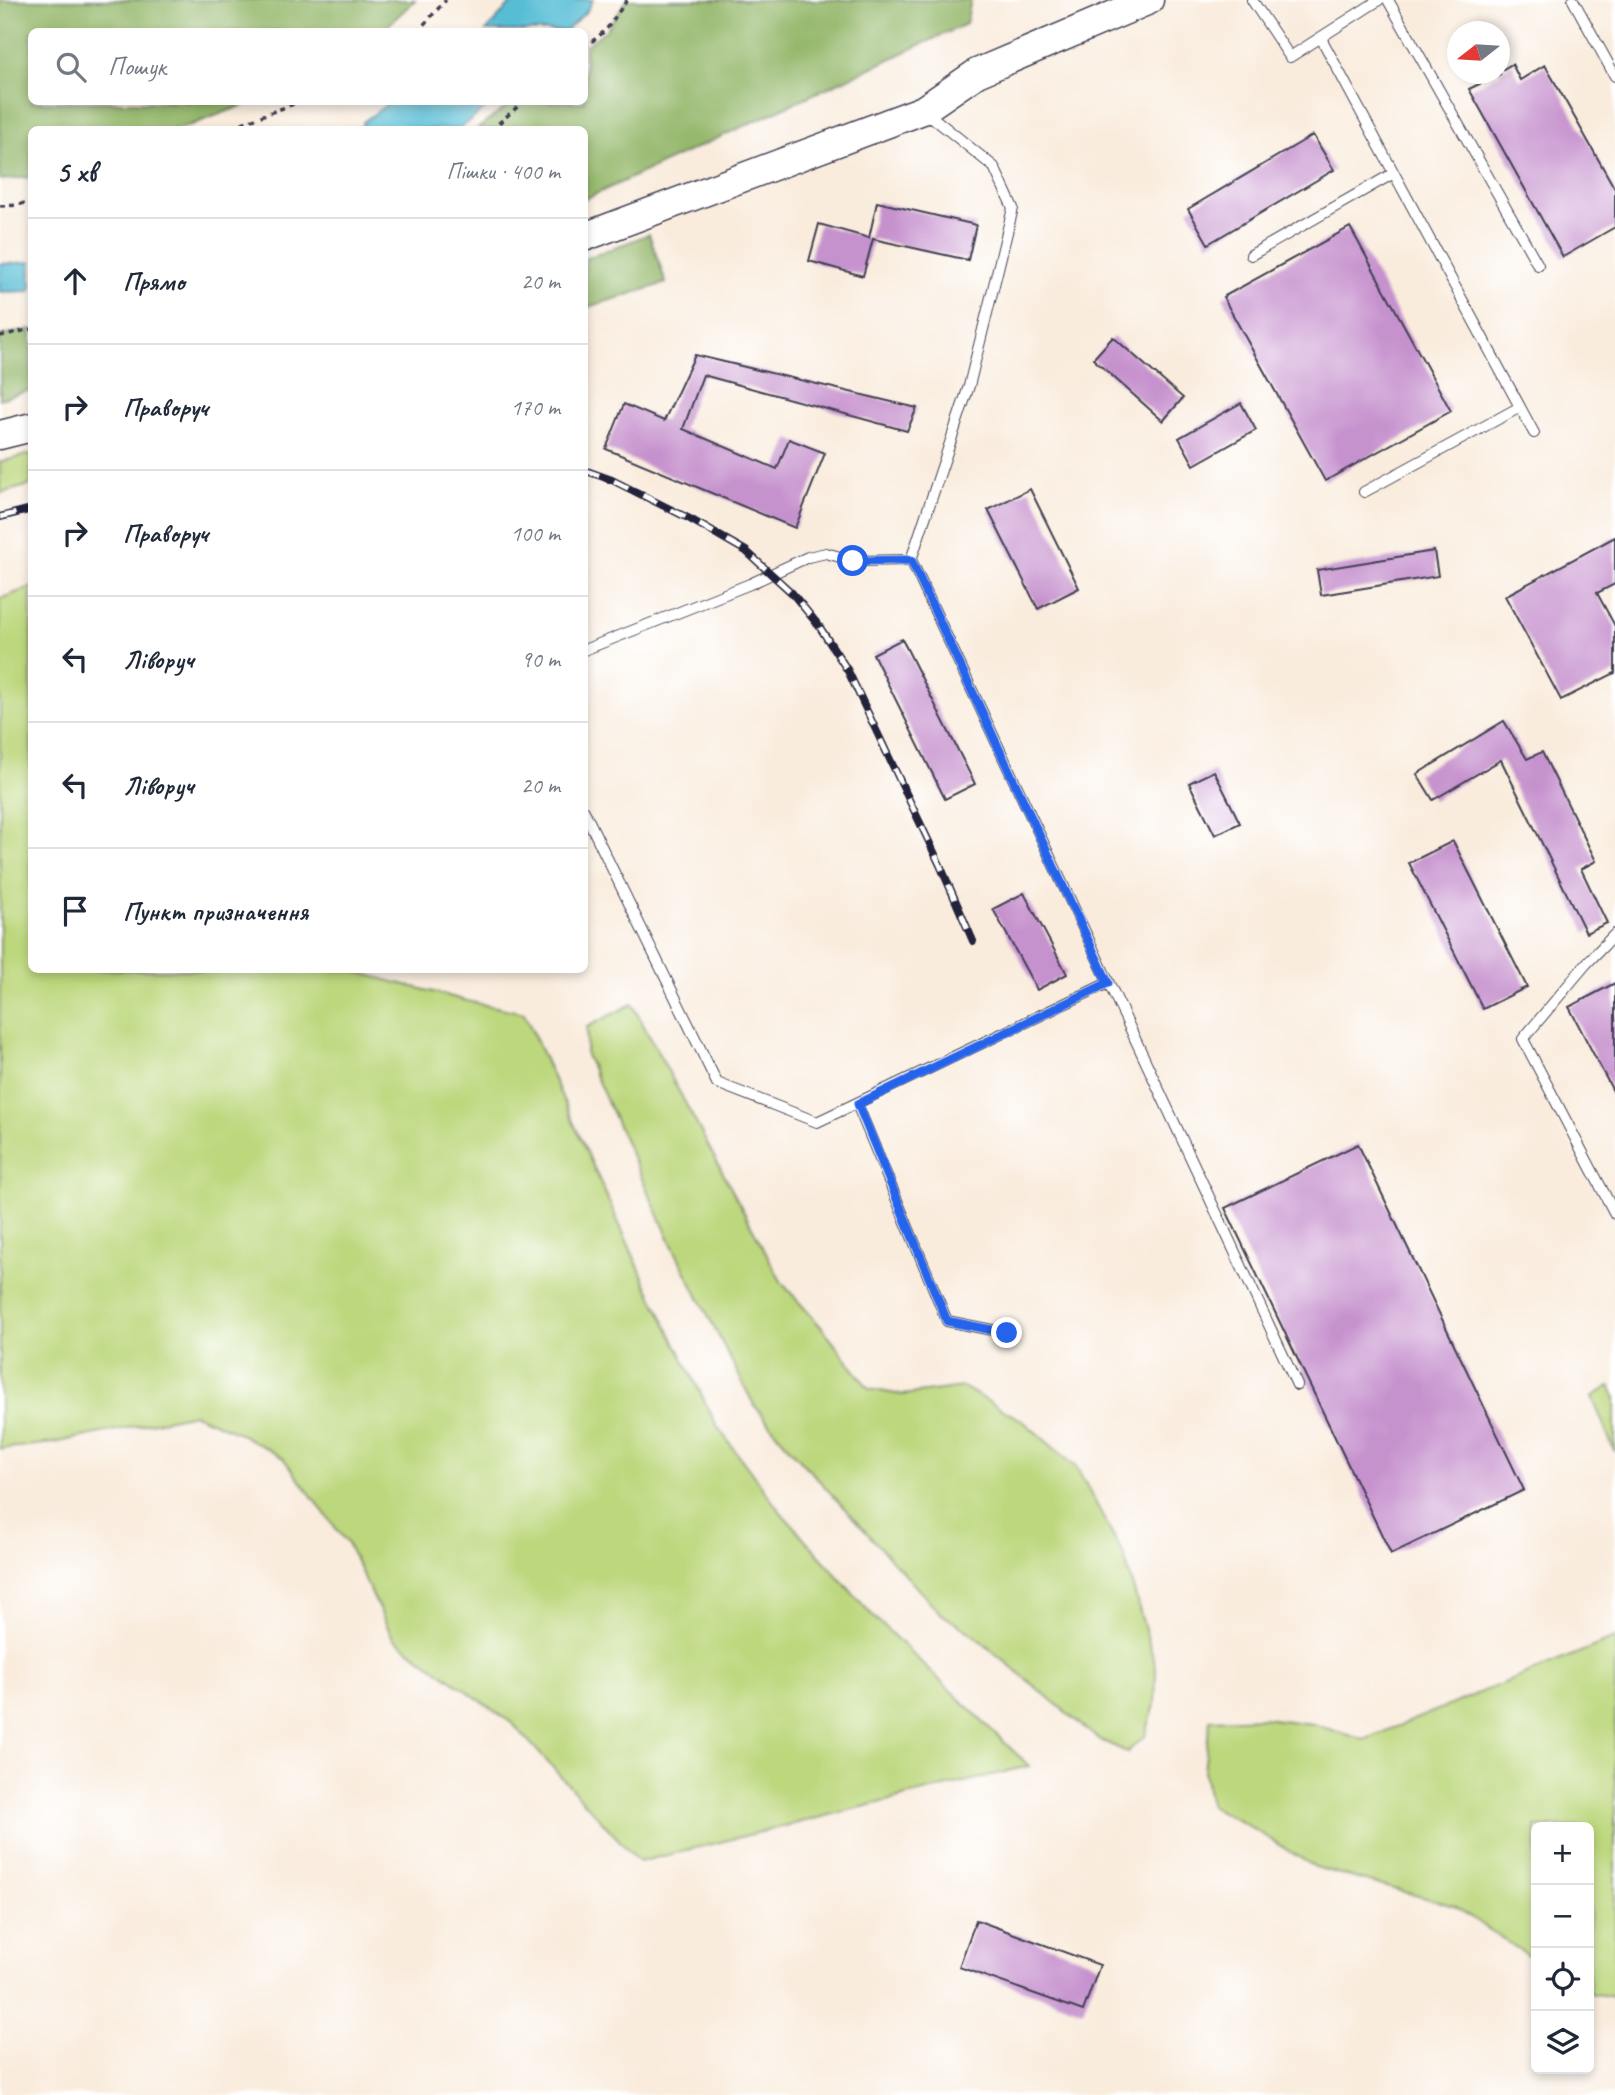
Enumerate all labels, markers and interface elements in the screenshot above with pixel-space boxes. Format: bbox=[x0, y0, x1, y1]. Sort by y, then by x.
north arrow bbox=[1447, 21, 1510, 84]
search box bbox=[28, 28, 588, 105]
icon: search bbox=[52, 48, 90, 86]
text: Пошук bbox=[108, 50, 166, 83]
text: 5 хв bbox=[56, 153, 96, 191]
text: Пішки · 400 m bbox=[446, 157, 560, 186]
icon: ahead bbox=[56, 262, 94, 300]
text: Прямо bbox=[123, 265, 185, 298]
text: 20 m bbox=[521, 267, 560, 296]
icon: right bbox=[56, 388, 94, 426]
text: Праворуч bbox=[123, 391, 208, 424]
text: 170 m bbox=[511, 393, 560, 422]
icon: right bbox=[56, 514, 94, 552]
text: Праворуч bbox=[123, 517, 208, 550]
text: 100 m bbox=[511, 519, 560, 548]
route start bbox=[837, 545, 868, 576]
icon: left bbox=[56, 640, 94, 678]
text: Ліворуч bbox=[123, 643, 194, 676]
text: 90 m bbox=[521, 645, 560, 674]
icon: left bbox=[56, 766, 94, 804]
text: Ліворуч bbox=[123, 769, 194, 802]
text: 20 m bbox=[521, 771, 560, 800]
icon: arrive bbox=[56, 892, 94, 930]
text: Пункт призначення bbox=[123, 895, 308, 928]
route end bbox=[991, 1317, 1022, 1348]
map controls bbox=[1531, 1822, 1594, 2074]
button: + bbox=[1531, 1822, 1594, 1885]
button: − bbox=[1531, 1885, 1594, 1948]
button: locate bbox=[1531, 1948, 1594, 2011]
button: layers bbox=[1531, 2011, 1594, 2074]

